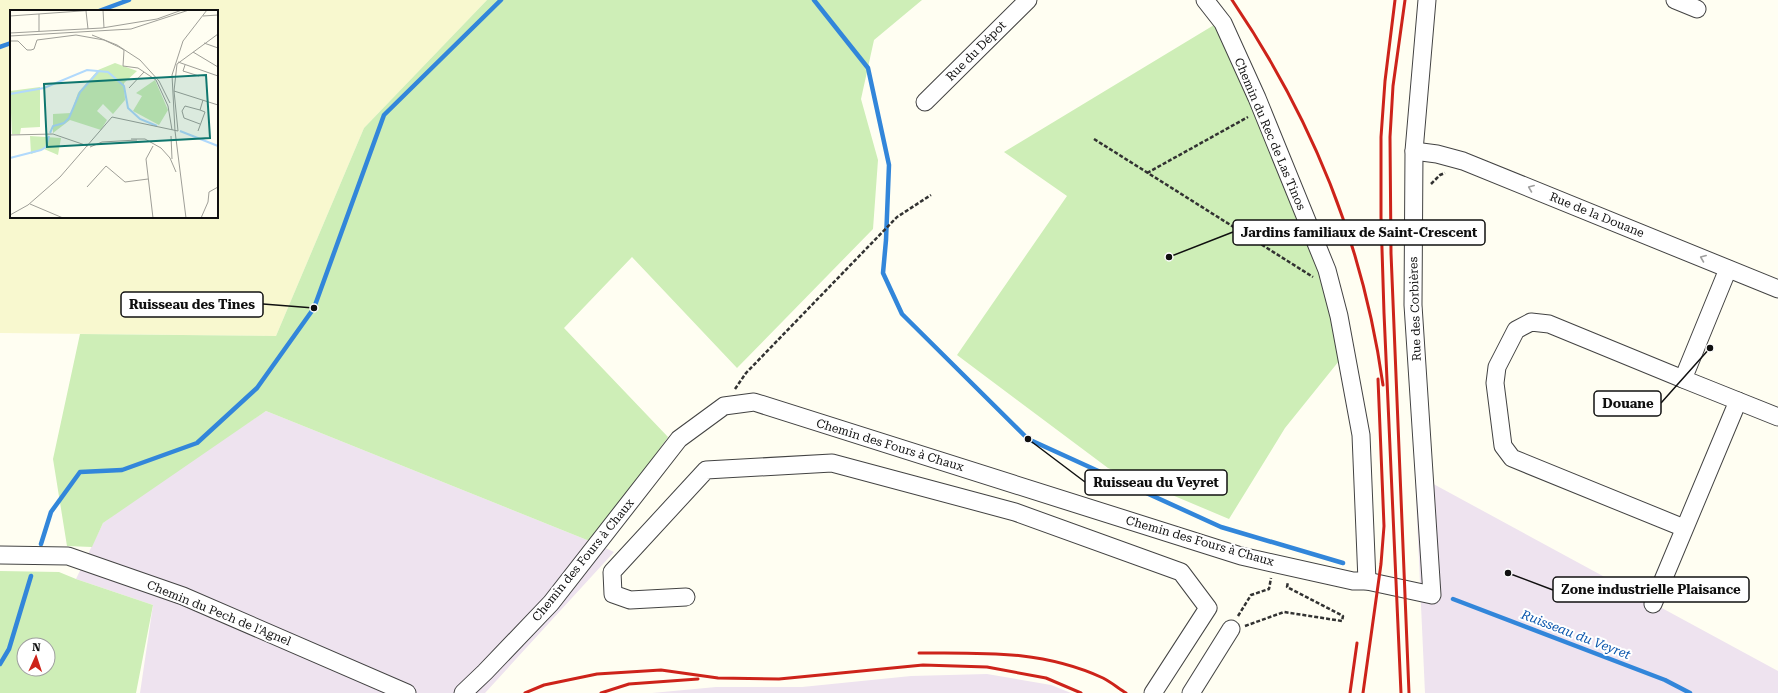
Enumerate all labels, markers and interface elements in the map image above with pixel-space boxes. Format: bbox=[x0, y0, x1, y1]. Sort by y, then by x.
inset map bbox=[10, 10, 218, 218]
street label: Rue du Dépot bbox=[943, 18, 1009, 84]
street label: Chemin du Rec de Las Tinos bbox=[1232, 56, 1309, 213]
one-way arrow bbox=[1527, 185, 1534, 193]
street label: Rue de la Douane bbox=[1548, 190, 1647, 241]
callout: Jardins familiaux de Saint-Crescent bbox=[1233, 220, 1485, 245]
text: Jardins familiaux de Saint-Crescent bbox=[1241, 225, 1478, 240]
one-way arrow bbox=[1699, 255, 1706, 263]
street label: Rue des Corbières bbox=[1406, 256, 1424, 361]
callout: Ruisseau des Tines bbox=[121, 292, 263, 317]
text: Ruisseau des Tines bbox=[129, 297, 255, 312]
callout: Douane bbox=[1594, 391, 1661, 416]
text: Douane bbox=[1602, 396, 1654, 411]
street label: Chemin des Fours à Chaux bbox=[815, 416, 966, 474]
callout: Ruisseau du Veyret bbox=[1085, 470, 1227, 495]
text: Ruisseau du Veyret bbox=[1093, 475, 1220, 490]
street label: Chemin des Fours à Chaux bbox=[529, 496, 637, 624]
street label: Chemin des Fours à Chaux bbox=[1124, 513, 1276, 569]
callout: Zone industrielle Plaisance bbox=[1553, 577, 1749, 602]
street label: Chemin du Pech de l'Agnel bbox=[145, 578, 293, 648]
text: Zone industrielle Plaisance bbox=[1561, 582, 1741, 597]
water label: Ruisseau du Veyret bbox=[1518, 606, 1633, 662]
north arrow bbox=[16, 637, 56, 677]
text: N bbox=[32, 641, 42, 654]

